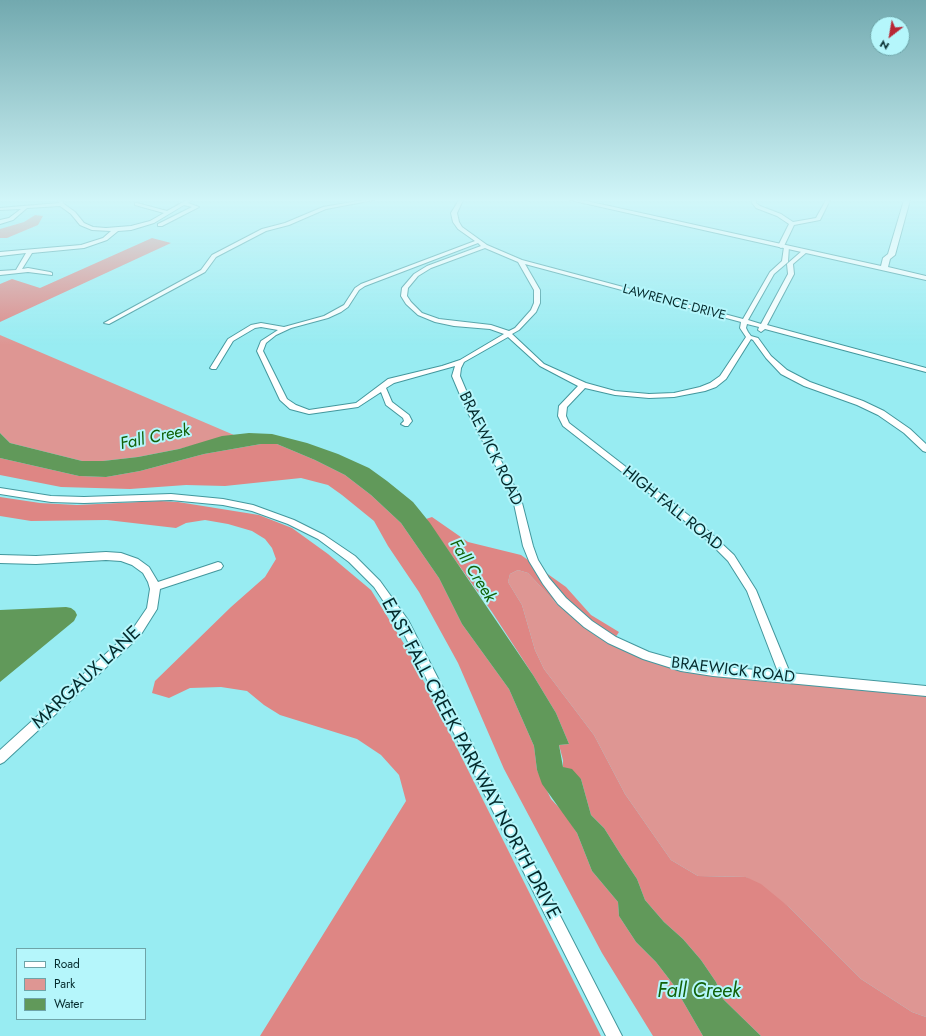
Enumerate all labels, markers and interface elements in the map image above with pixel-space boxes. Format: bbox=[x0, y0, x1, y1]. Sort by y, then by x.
north arrow bbox=[870, 16, 910, 56]
text: N bbox=[876, 36, 892, 55]
street label: LAWRENCE DRIVE bbox=[621, 282, 727, 324]
street label: BRAEWICK ROAD bbox=[454, 389, 526, 509]
water label: Fall Creek bbox=[118, 421, 192, 455]
street label: HIGH FALL ROAD bbox=[618, 463, 726, 555]
water label: Fall Creek bbox=[445, 536, 499, 606]
street label: EAST FALL CREEK PARKWAY NORTH DRIVE bbox=[375, 595, 565, 923]
street label: MARGAUX LANE bbox=[28, 622, 146, 734]
street label: BRAEWICK ROAD bbox=[670, 654, 796, 688]
legend bbox=[16, 948, 146, 1020]
text: Road bbox=[54, 955, 80, 973]
text: Park bbox=[54, 975, 75, 993]
water label: Fall Creek bbox=[657, 980, 741, 1004]
text: Water bbox=[54, 995, 84, 1013]

